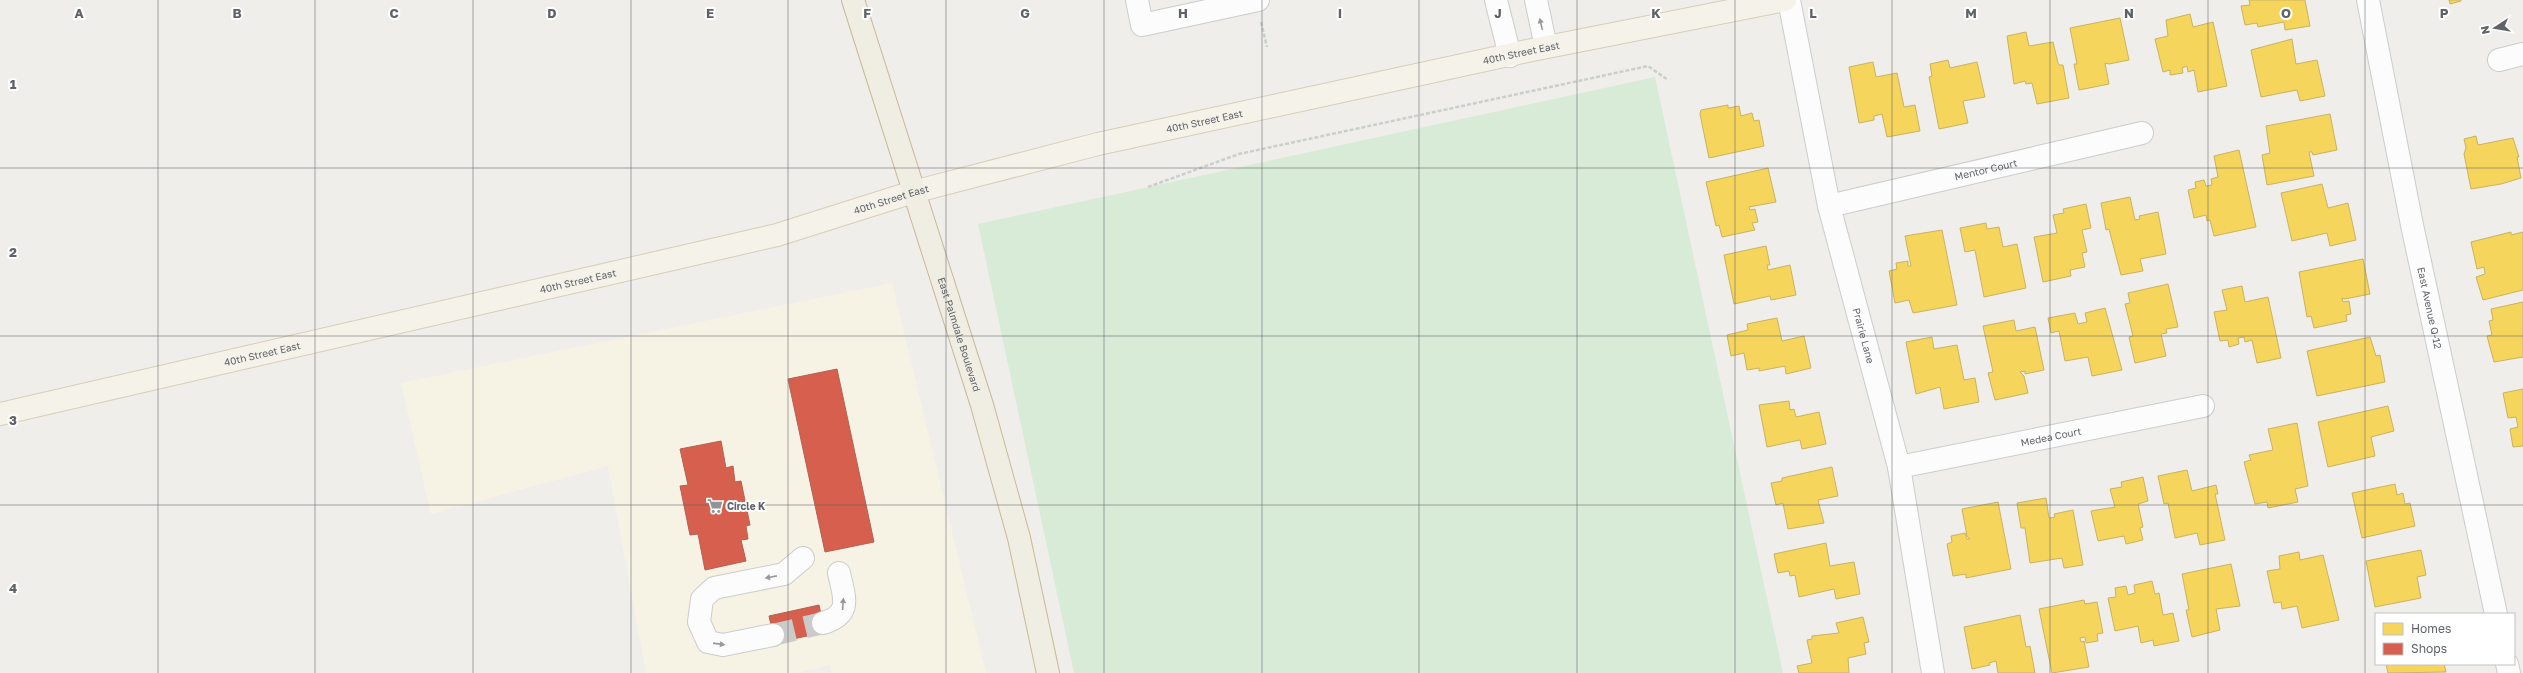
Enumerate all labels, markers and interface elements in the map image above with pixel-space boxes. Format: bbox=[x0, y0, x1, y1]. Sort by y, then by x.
text: A bbox=[74, 5, 84, 21]
text: B bbox=[232, 5, 242, 21]
text: C bbox=[389, 5, 399, 21]
text: D bbox=[547, 5, 557, 21]
text: E bbox=[706, 5, 714, 21]
text: F bbox=[863, 5, 871, 21]
text: G bbox=[1020, 5, 1030, 21]
text: H bbox=[1178, 5, 1188, 21]
text: I bbox=[1338, 5, 1342, 21]
text: J bbox=[1494, 5, 1502, 21]
text: K bbox=[1651, 5, 1661, 21]
text: L bbox=[1809, 5, 1817, 21]
text: M bbox=[1965, 5, 1977, 21]
text: N bbox=[2124, 5, 2134, 21]
text: O bbox=[2281, 5, 2291, 21]
text: P bbox=[2440, 5, 2449, 21]
north arrow bbox=[2475, 8, 2515, 48]
one-way arrow bbox=[1537, 18, 1543, 30]
text: N bbox=[2478, 25, 2492, 36]
street label: 40th Street East bbox=[1482, 39, 1560, 66]
text: 1 bbox=[10, 76, 17, 92]
street label: 40th Street East bbox=[1165, 107, 1244, 135]
street label: Mentor Court bbox=[1953, 156, 2018, 183]
street label: 40th Street East bbox=[852, 182, 930, 216]
text: 2 bbox=[9, 244, 17, 260]
street label: 40th Street East bbox=[538, 266, 617, 295]
street label: East Avenue Q-12 bbox=[2415, 266, 2445, 350]
street label: East Palmdale Boulevard bbox=[936, 276, 983, 393]
street label: Prairie Lane bbox=[1851, 306, 1877, 365]
street label: 40th Street East bbox=[223, 339, 302, 368]
text: 3 bbox=[9, 412, 17, 428]
street label: Medea Court bbox=[2020, 425, 2082, 448]
supermarket icon: Circle K bbox=[706, 497, 724, 515]
place label: Circle K bbox=[727, 500, 766, 512]
one-way arrow bbox=[765, 574, 777, 580]
text: 4 bbox=[9, 580, 17, 596]
one-way arrow bbox=[840, 597, 847, 610]
legend bbox=[2375, 613, 2515, 665]
text: Homes bbox=[2411, 621, 2451, 636]
one-way arrow bbox=[713, 640, 725, 647]
text: Shops bbox=[2411, 641, 2447, 656]

